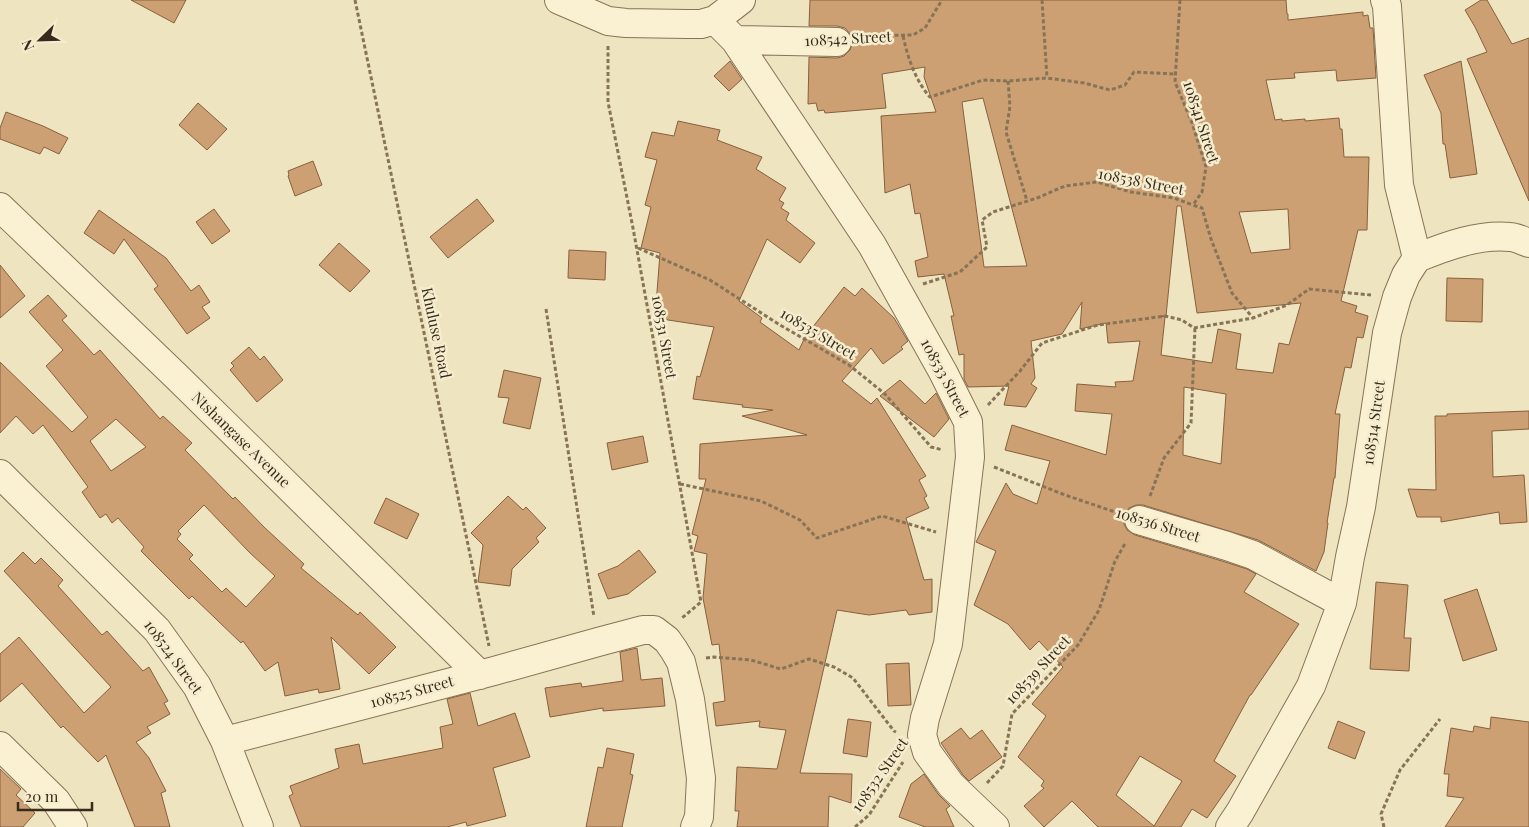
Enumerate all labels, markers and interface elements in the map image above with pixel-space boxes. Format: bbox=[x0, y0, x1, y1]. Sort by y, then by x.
north arrow bbox=[15, 15, 65, 65]
street label: 108542 Street bbox=[804, 26, 893, 50]
text: N bbox=[17, 37, 38, 54]
street label: 108541 Street bbox=[1179, 78, 1225, 166]
street label: 108538 Street bbox=[1097, 163, 1187, 199]
street label: Khuluse Road bbox=[418, 285, 456, 380]
street label: 108531 Street bbox=[648, 293, 682, 381]
street label: 108535 Street bbox=[777, 303, 861, 364]
street label: 108533 Street bbox=[917, 335, 975, 421]
street label: 108514 Street bbox=[1357, 378, 1389, 467]
street label: Ntshangase Avenue bbox=[188, 387, 295, 492]
street label: 108536 Street bbox=[1114, 502, 1204, 547]
street label: 108524 Street bbox=[140, 615, 208, 698]
street label: 108539 Street bbox=[1000, 630, 1075, 708]
street label: 108525 Street bbox=[368, 670, 456, 712]
street label: 108532 Street bbox=[846, 733, 913, 816]
scale bar bbox=[18, 780, 91, 812]
text: 20 m bbox=[25, 786, 59, 806]

